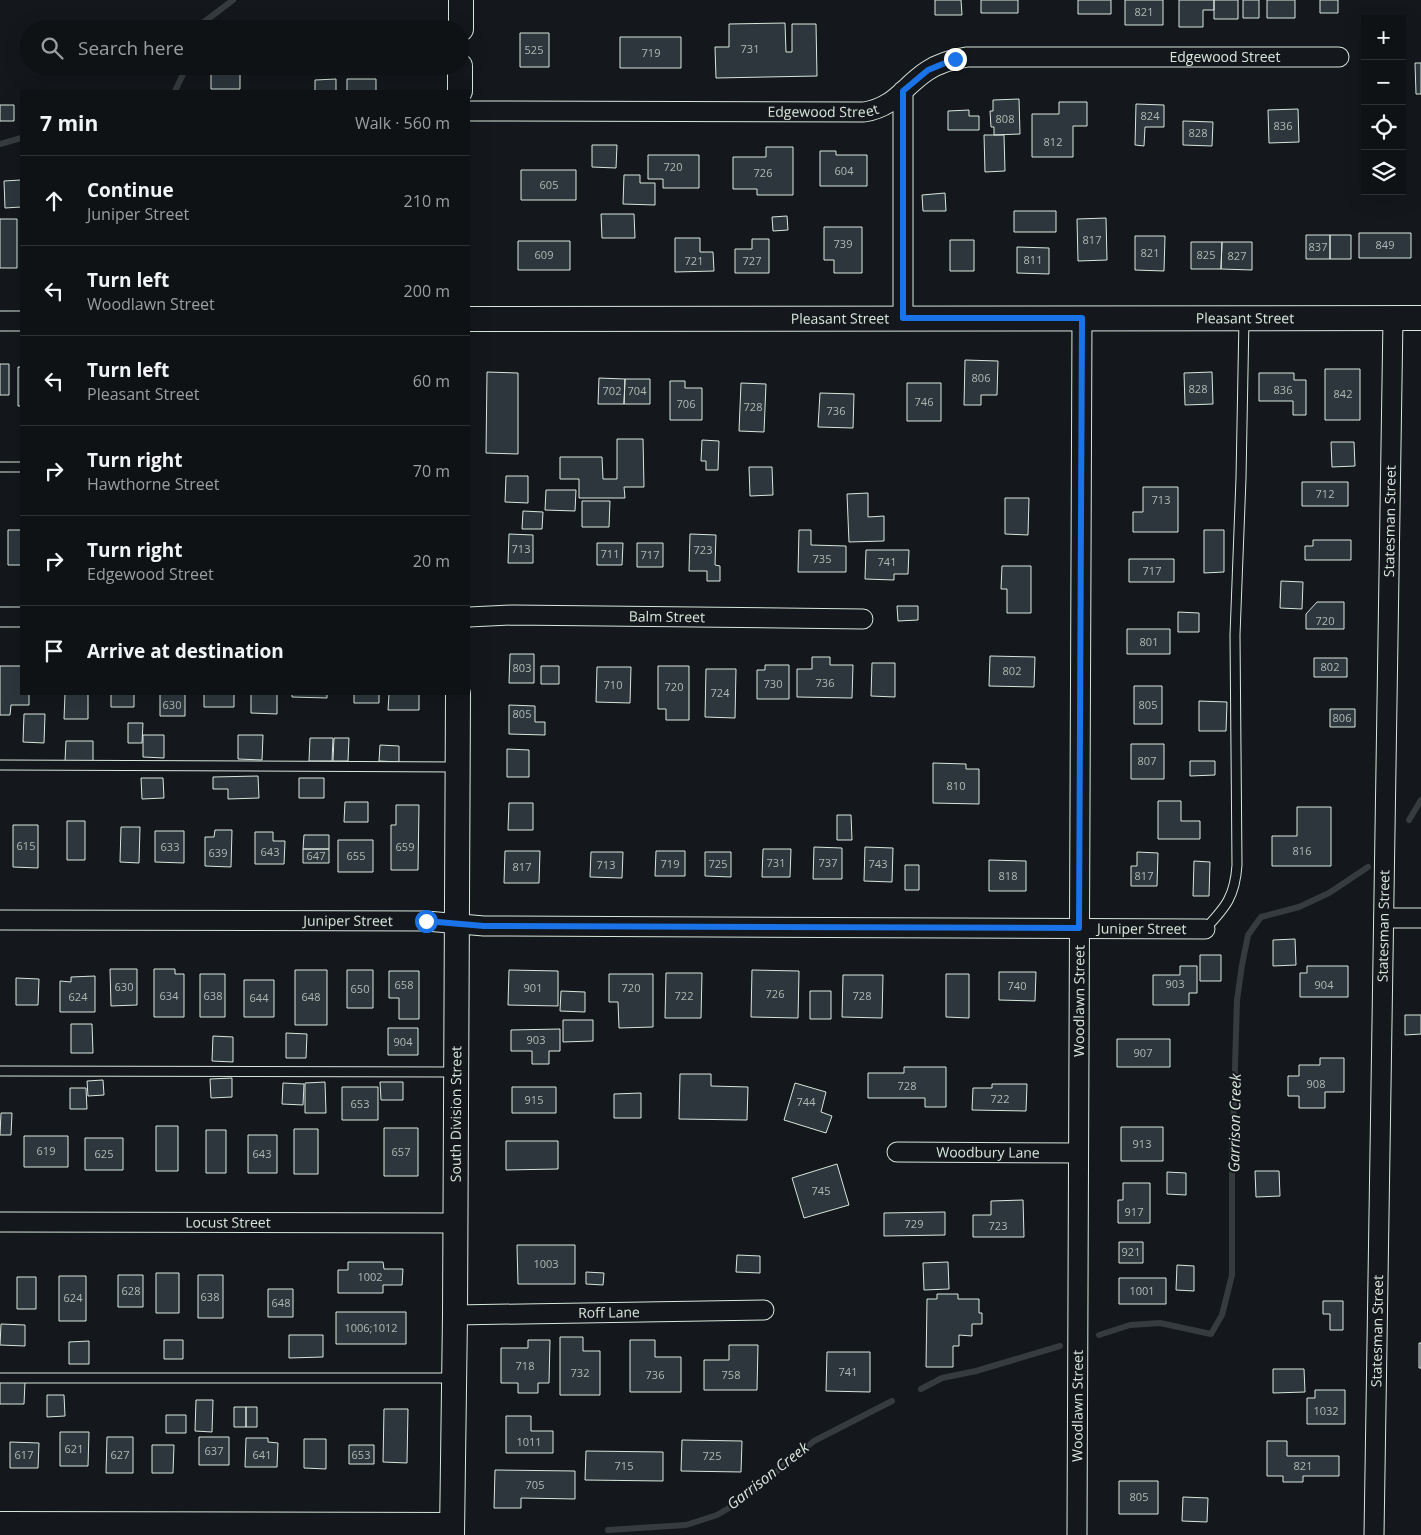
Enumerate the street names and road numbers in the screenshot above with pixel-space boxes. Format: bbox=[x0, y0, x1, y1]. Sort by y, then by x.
street label: Edgewood Street bbox=[1169, 47, 1280, 66]
street label: Edgewood Street bbox=[768, 99, 881, 121]
street label: Pleasant Street bbox=[1196, 308, 1294, 327]
street label: Pleasant Street bbox=[791, 309, 889, 328]
street label: Statesman Street bbox=[1379, 465, 1400, 577]
street label: Balm Street bbox=[629, 606, 705, 626]
street label: Statesman Street bbox=[1373, 870, 1393, 982]
street label: Juniper Street bbox=[301, 911, 393, 930]
street label: Juniper Street bbox=[1095, 919, 1187, 938]
street label: Woodlawn Street bbox=[1069, 945, 1088, 1057]
street label: South Division Street bbox=[446, 1046, 465, 1182]
street label: Woodbury Lane bbox=[936, 1142, 1040, 1162]
street label: Locust Street bbox=[185, 1212, 271, 1232]
street label: Statesman Street bbox=[1366, 1275, 1387, 1387]
street label: Roff Lane bbox=[578, 1302, 640, 1322]
street label: Woodlawn Street bbox=[1067, 1350, 1087, 1462]

